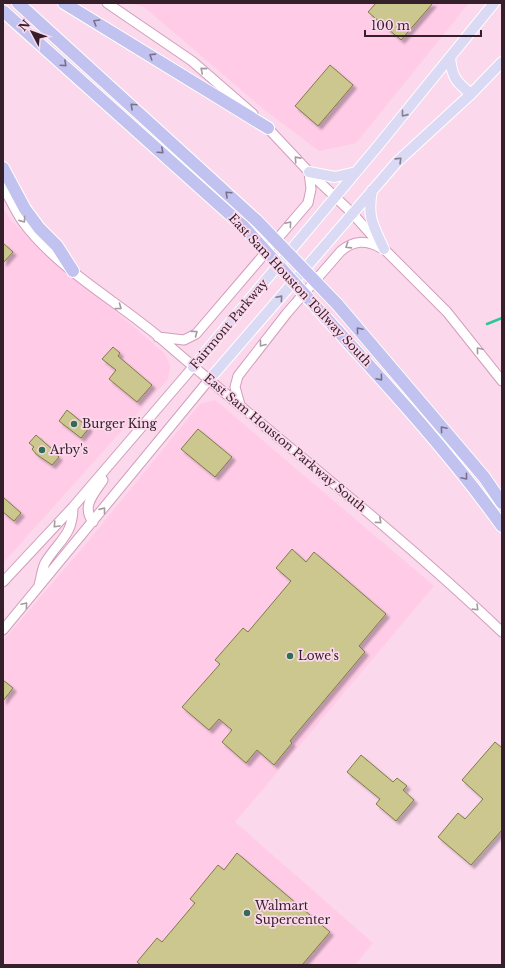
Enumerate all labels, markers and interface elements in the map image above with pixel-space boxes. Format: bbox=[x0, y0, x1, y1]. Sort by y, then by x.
north arrow bbox=[12, 12, 52, 52]
scale bar bbox=[365, 12, 481, 38]
text: N bbox=[16, 16, 34, 34]
text: 100 m bbox=[371, 18, 410, 33]
one-way arrow bbox=[93, 20, 100, 27]
one-way arrow bbox=[149, 53, 156, 61]
one-way arrow bbox=[59, 59, 67, 67]
one-way arrow bbox=[200, 68, 208, 75]
one-way arrow bbox=[130, 104, 137, 111]
one-way arrow bbox=[402, 109, 409, 116]
one-way arrow bbox=[156, 146, 163, 153]
one-way arrow bbox=[294, 156, 302, 164]
one-way arrow bbox=[394, 157, 402, 165]
one-way arrow bbox=[225, 192, 233, 199]
street label: East Sam Houston Tollway South bbox=[226, 210, 375, 369]
one-way arrow bbox=[18, 216, 26, 223]
one-way arrow bbox=[285, 222, 292, 229]
one-way arrow bbox=[345, 242, 352, 249]
street label: Fairmont Parkway bbox=[187, 275, 271, 372]
one-way arrow bbox=[275, 295, 282, 303]
one-way arrow bbox=[114, 302, 121, 309]
one-way arrow bbox=[357, 327, 364, 334]
one-way arrow bbox=[191, 331, 198, 338]
one-way arrow bbox=[260, 340, 267, 347]
one-way arrow bbox=[476, 347, 483, 354]
street label: East Sam Houston Parkway South bbox=[201, 370, 370, 515]
one-way arrow bbox=[376, 373, 383, 380]
place label: Burger King bbox=[82, 416, 157, 431]
marker: Burger King bbox=[69, 419, 79, 429]
one-way arrow bbox=[441, 426, 448, 433]
place label: Arby's bbox=[49, 442, 88, 457]
marker: Arby's bbox=[37, 445, 47, 455]
one-way arrow bbox=[460, 472, 467, 479]
one-way arrow bbox=[99, 507, 106, 514]
one-way arrow bbox=[374, 517, 381, 524]
one-way arrow bbox=[54, 521, 61, 528]
one-way arrow bbox=[20, 602, 27, 609]
one-way arrow bbox=[471, 603, 479, 610]
place label: Lowe's bbox=[298, 648, 339, 663]
marker: Lowe's bbox=[285, 651, 295, 661]
place label: Walmart Supercenter bbox=[254, 898, 330, 927]
marker: Walmart Supercenter bbox=[242, 908, 252, 918]

